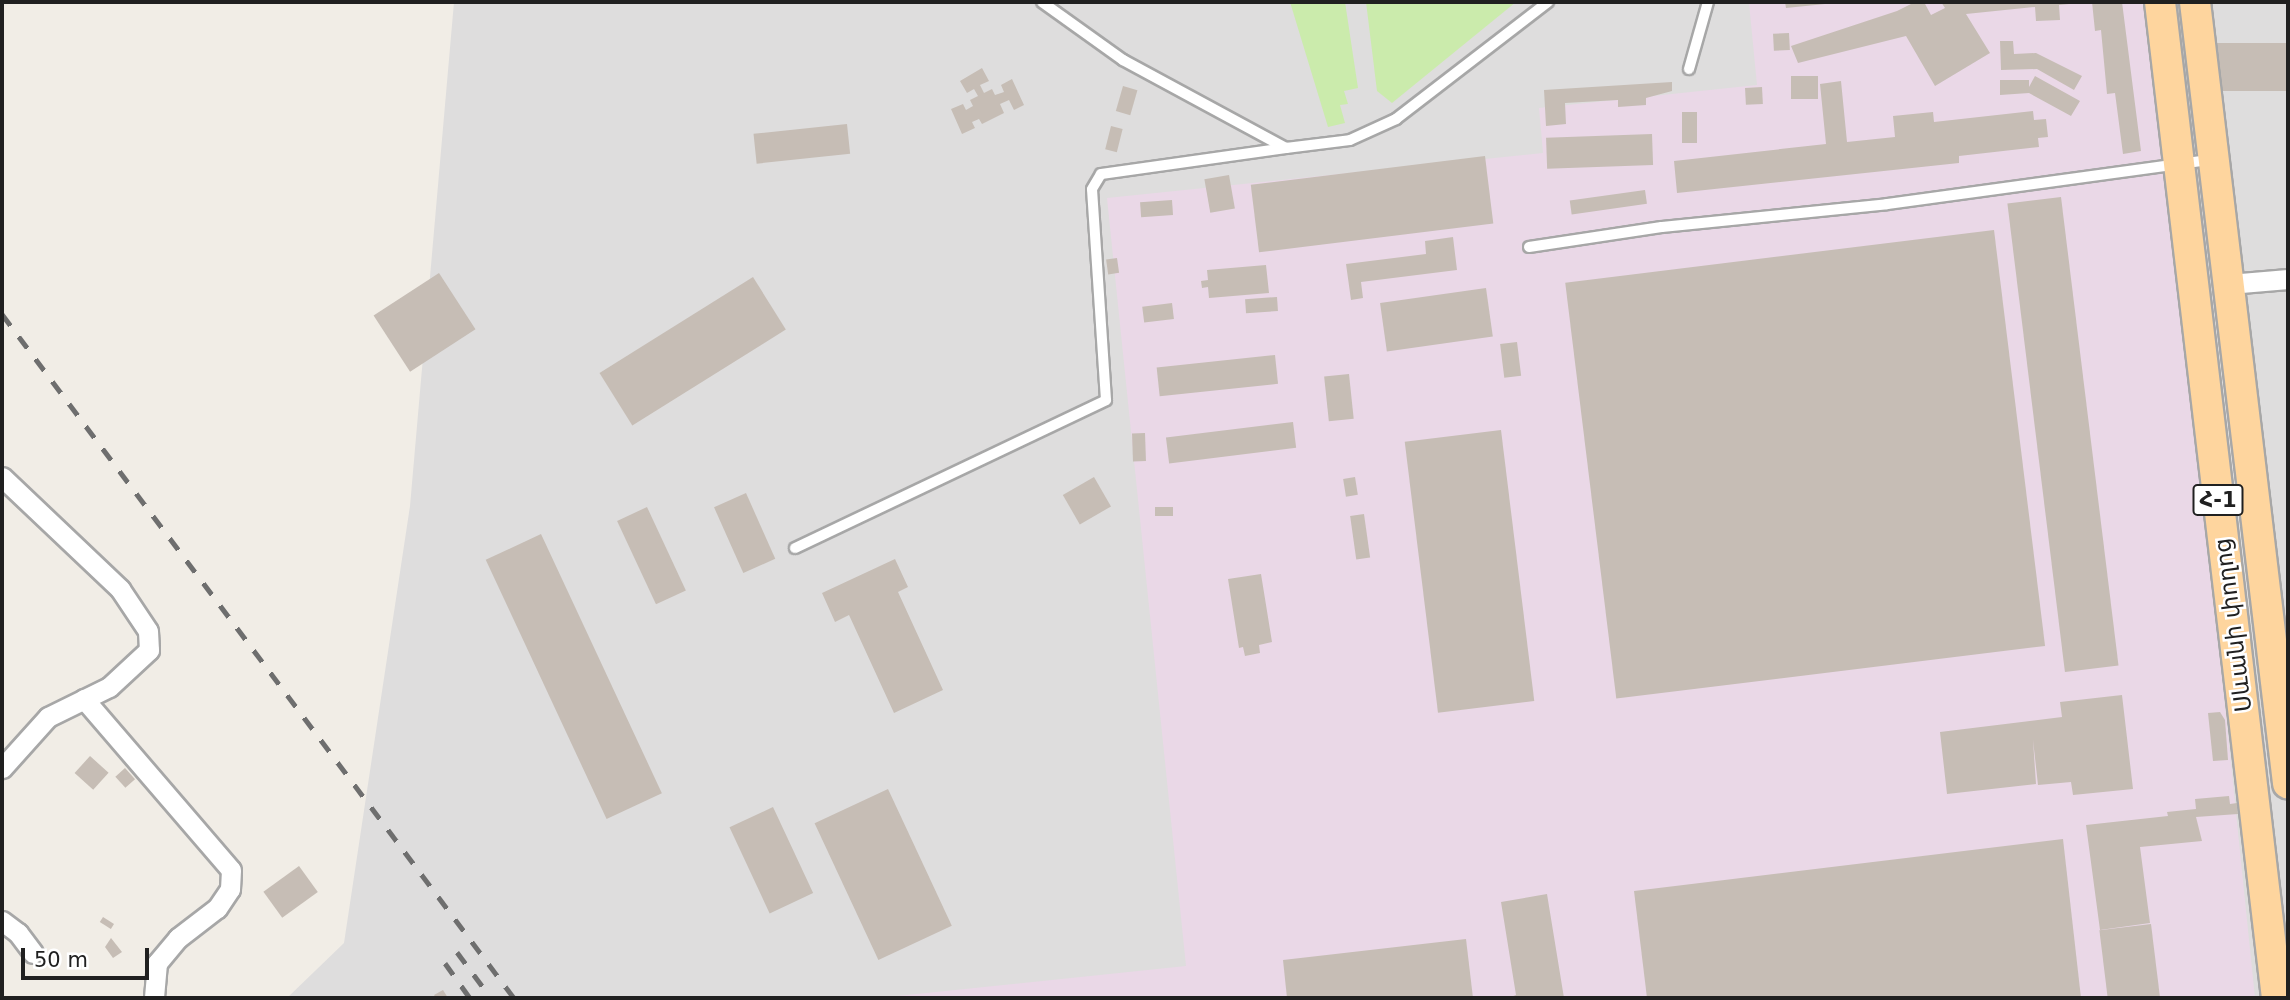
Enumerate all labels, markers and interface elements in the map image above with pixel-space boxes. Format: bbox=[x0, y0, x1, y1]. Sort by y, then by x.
road number: Հ-1 bbox=[2192, 482, 2244, 518]
street label: Սևանի փողոց bbox=[2209, 536, 2257, 714]
scale bar bbox=[24, 934, 152, 978]
text: 50 m bbox=[34, 948, 88, 972]

